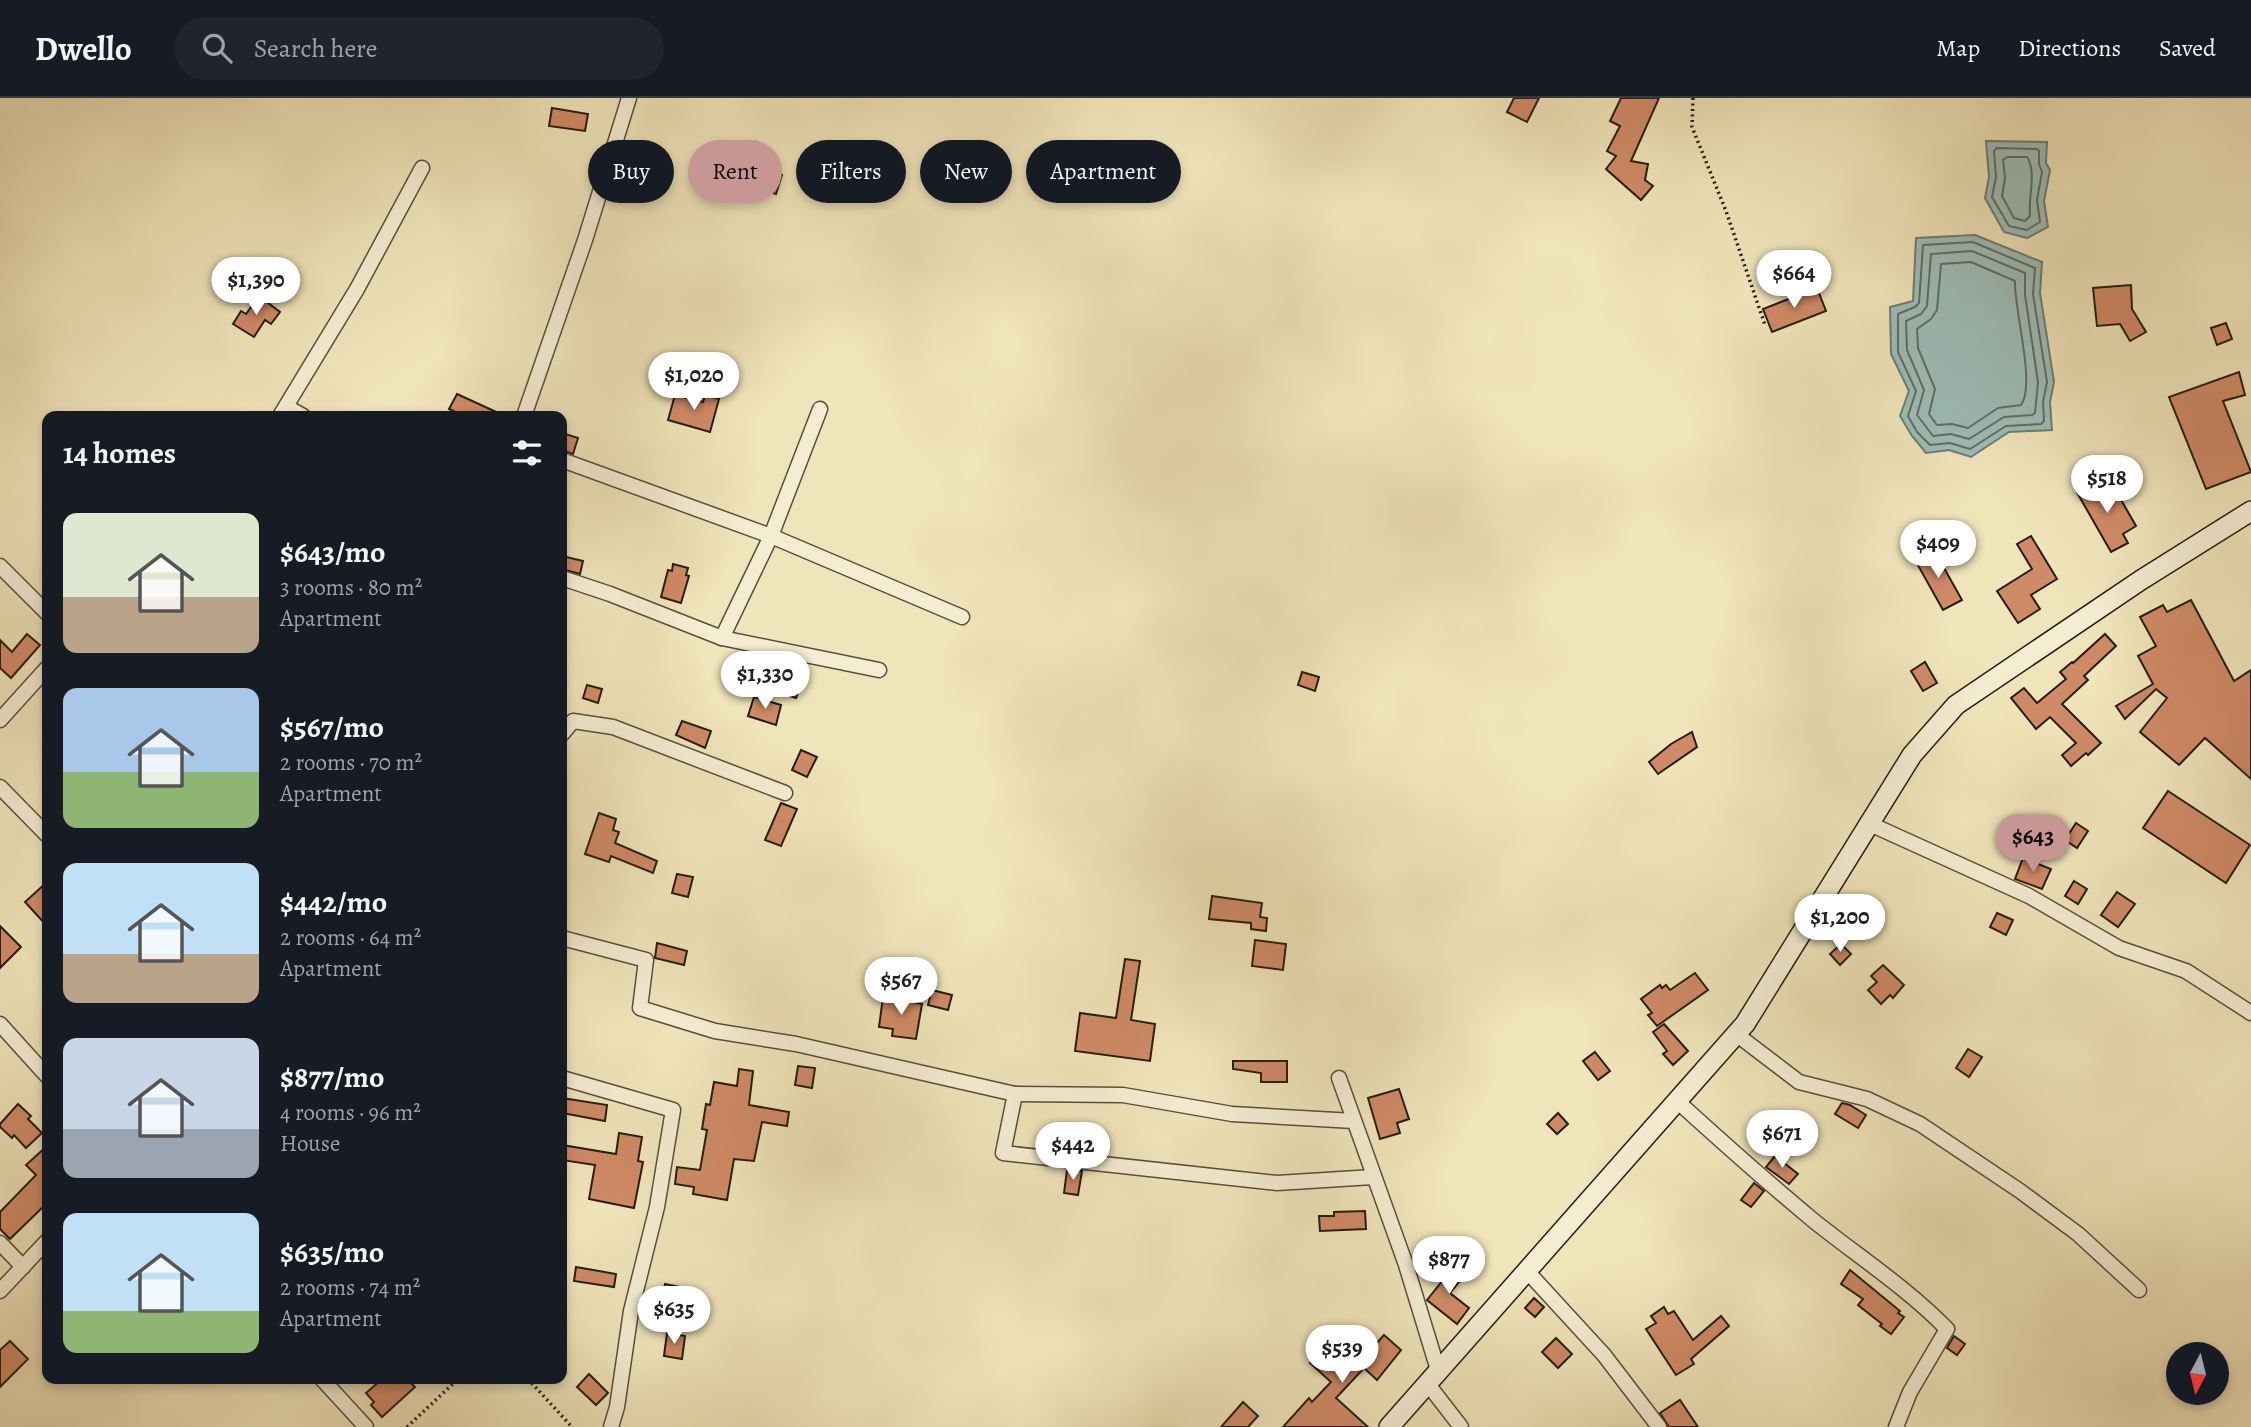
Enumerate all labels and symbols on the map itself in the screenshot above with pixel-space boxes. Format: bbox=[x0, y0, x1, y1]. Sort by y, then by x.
pin: $664 bbox=[1753, 250, 1835, 310]
pin: $1,390 bbox=[199, 258, 313, 317]
pin: $1,020 bbox=[637, 352, 751, 412]
pin: $518 bbox=[2066, 456, 2148, 515]
pin: $409 bbox=[1897, 520, 1979, 580]
pin: $1,330 bbox=[708, 652, 822, 711]
pin: $643 bbox=[1992, 814, 2074, 874]
pin: $1,200 bbox=[1783, 894, 1897, 954]
pin: $567 bbox=[860, 958, 942, 1017]
pin: $671 bbox=[1741, 1110, 1823, 1170]
pin: $442 bbox=[1032, 1122, 1114, 1182]
pin: $877 bbox=[1408, 1236, 1490, 1296]
pin: $635 bbox=[633, 1286, 715, 1346]
pin: $539 bbox=[1301, 1326, 1383, 1385]
north arrow bbox=[2166, 1342, 2230, 1405]

